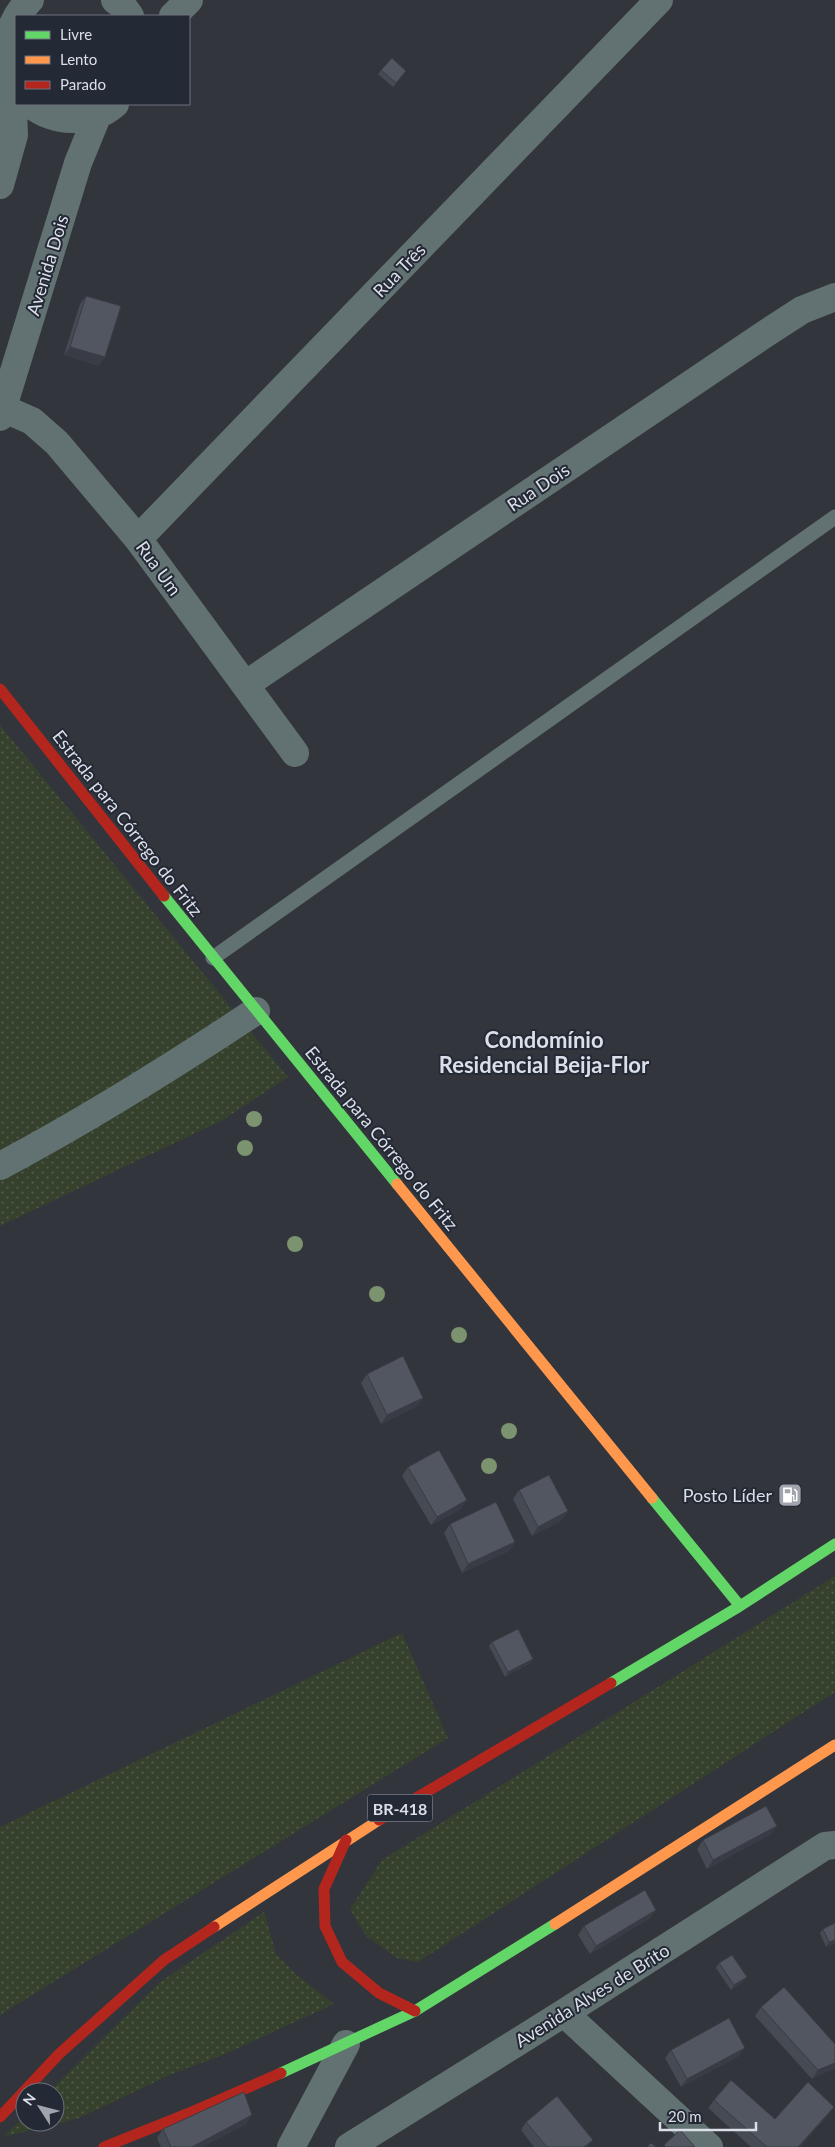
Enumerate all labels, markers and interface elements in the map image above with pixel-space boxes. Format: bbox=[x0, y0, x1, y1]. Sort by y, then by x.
legend bbox=[15, 15, 190, 105]
text: Livre bbox=[60, 25, 92, 43]
text: Lento bbox=[60, 50, 97, 68]
text: Parado bbox=[60, 75, 106, 93]
street label: Avenida Dois bbox=[21, 212, 73, 318]
street label: Rua Três bbox=[368, 238, 430, 301]
street label: Rua Dois bbox=[503, 458, 573, 516]
street label: Rua Um bbox=[132, 536, 186, 600]
street label: Estrada para Córrego do Fritz bbox=[48, 725, 208, 921]
district label: Condomínio Residencial Beija-Flor bbox=[439, 1026, 650, 1078]
street label: Estrada para Córrego do Fritz bbox=[301, 1041, 463, 1235]
fuel station icon: Posto Líder bbox=[777, 1482, 803, 1508]
place label: Posto Líder bbox=[683, 1484, 772, 1506]
road number: BR-418 bbox=[368, 1795, 432, 1822]
street label: Avenida Alves de Brito bbox=[511, 1939, 673, 2051]
north arrow bbox=[15, 2082, 65, 2132]
text: N bbox=[19, 2090, 39, 2108]
scale bar bbox=[660, 2100, 756, 2132]
text: 20 m bbox=[668, 2107, 702, 2125]

